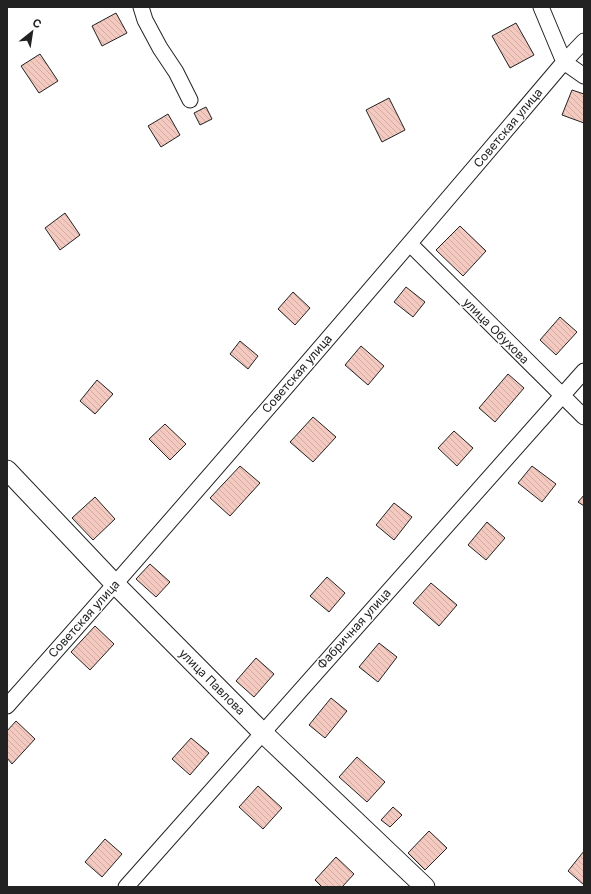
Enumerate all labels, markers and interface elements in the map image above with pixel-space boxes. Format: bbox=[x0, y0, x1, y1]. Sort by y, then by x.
north arrow bbox=[12, 12, 52, 52]
text: С bbox=[30, 15, 44, 31]
street label: Советская улица bbox=[470, 85, 545, 171]
street label: улица Обухова bbox=[460, 294, 533, 367]
street label: Советская улица bbox=[258, 331, 335, 416]
street label: Советская улица bbox=[45, 577, 122, 661]
street label: Фабричная улица bbox=[314, 585, 394, 672]
street label: улица Павлова bbox=[176, 645, 249, 718]

